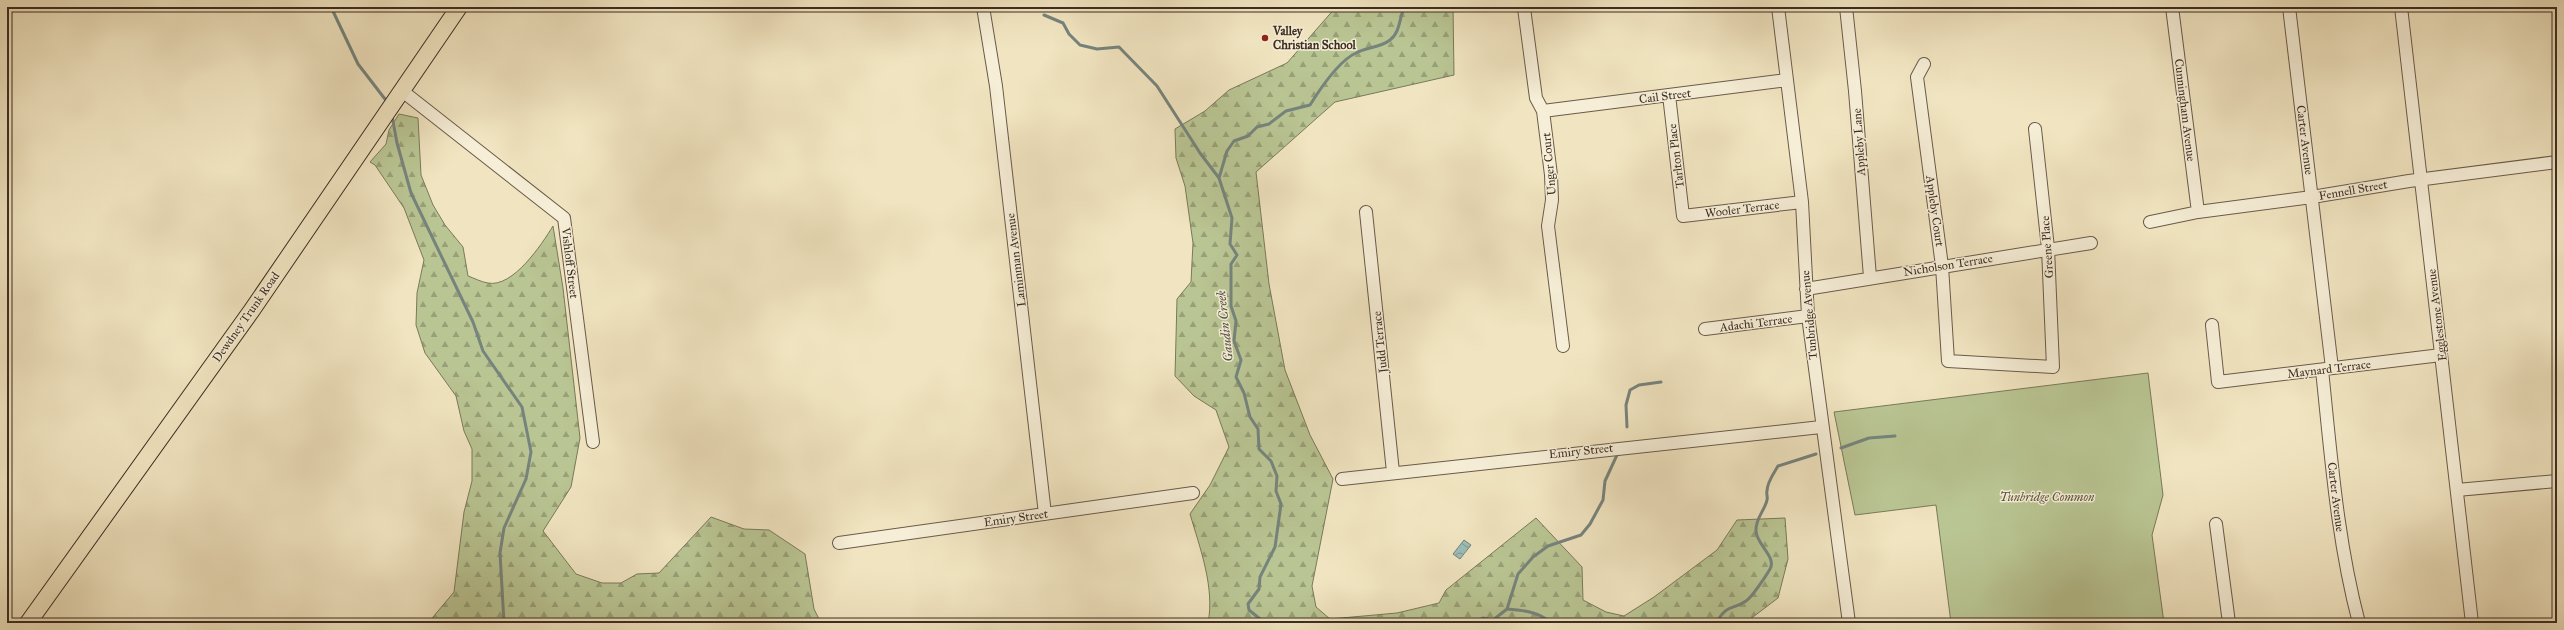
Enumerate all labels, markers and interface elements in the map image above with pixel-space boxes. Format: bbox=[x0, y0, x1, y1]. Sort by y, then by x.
place label: Valley Christian School bbox=[1272, 24, 1357, 52]
marker: Valley Christian School bbox=[1260, 33, 1270, 43]
street label: Cunningham Avenue bbox=[2171, 58, 2198, 162]
street label: Cail Street bbox=[1638, 86, 1692, 106]
street label: Carter Avenue bbox=[2294, 104, 2316, 176]
street label: Appleby Lane bbox=[1850, 108, 1868, 177]
street label: Tarlton Place bbox=[1665, 123, 1687, 189]
street label: Unger Court bbox=[1539, 131, 1560, 196]
street label: Appleby Court bbox=[1923, 174, 1947, 248]
street label: Fennell Street bbox=[2318, 177, 2389, 203]
street label: Wooler Terrace bbox=[1704, 197, 1780, 221]
street label: Laminman Avenue bbox=[1003, 212, 1029, 308]
street label: Greene Place bbox=[2038, 215, 2056, 279]
street label: Vishloff Street bbox=[559, 226, 581, 300]
street label: Nicholson Terrace bbox=[1902, 251, 1994, 279]
street label: Egglestone Avenue bbox=[2424, 268, 2451, 362]
street label: Dewdney Trunk Road bbox=[210, 269, 282, 365]
street label: Tunbridge Avenue bbox=[1798, 270, 1821, 360]
water label: Gaudin Creek bbox=[1213, 289, 1237, 362]
street label: Judd Terrace bbox=[1370, 310, 1391, 376]
street label: Adachi Terrace bbox=[1718, 312, 1793, 335]
street label: Maynard Terrace bbox=[2287, 357, 2371, 381]
street label: Emiry Street bbox=[1548, 441, 1615, 461]
street label: Carter Avenue bbox=[2325, 461, 2347, 533]
park label: Tunbridge Common bbox=[2000, 490, 2095, 504]
street label: Emiry Street bbox=[983, 506, 1050, 529]

